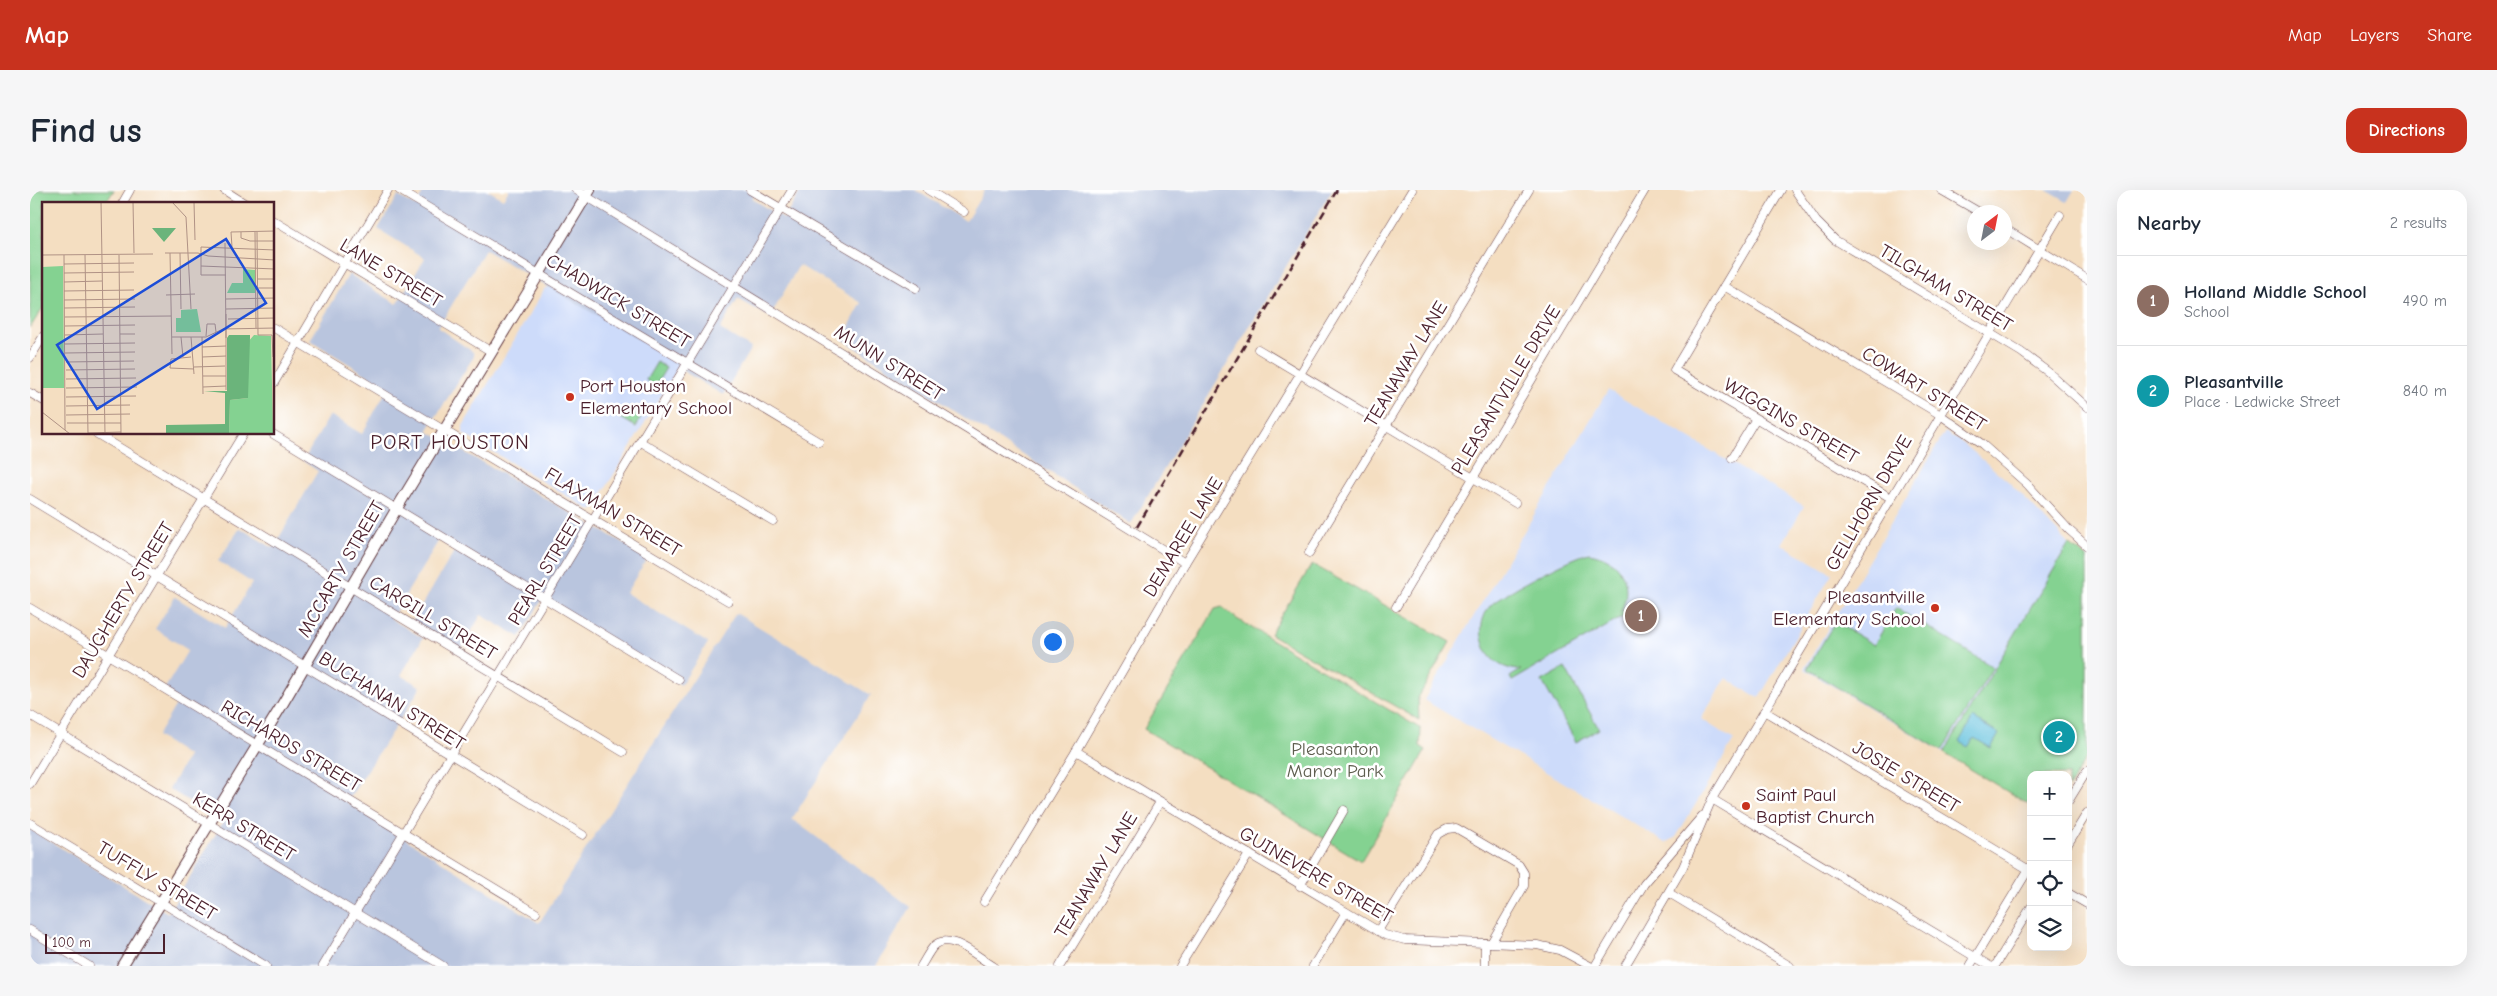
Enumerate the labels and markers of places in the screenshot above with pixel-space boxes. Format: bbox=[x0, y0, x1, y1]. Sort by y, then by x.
place label: Port Houston Elementary School bbox=[580, 375, 732, 419]
marker: Port Houston Elementary School bbox=[564, 391, 576, 403]
place label: Pleasantville Elementary School bbox=[1773, 586, 1925, 630]
pin: 1 bbox=[1625, 597, 1657, 635]
marker: Pleasantville Elementary School bbox=[1929, 602, 1941, 614]
pin: 2 bbox=[2043, 718, 2075, 756]
place label: Saint Paul Baptist Church bbox=[1756, 784, 1875, 828]
marker: Saint Paul Baptist Church bbox=[1740, 800, 1752, 812]

